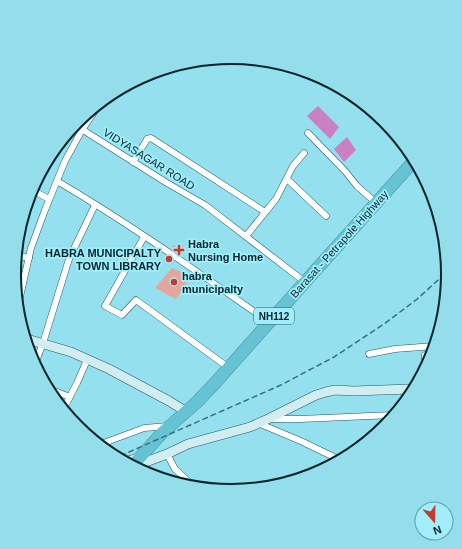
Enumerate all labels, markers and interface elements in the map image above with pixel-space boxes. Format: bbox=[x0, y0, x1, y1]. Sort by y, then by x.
street label: VIDYASAGAR ROAD bbox=[101, 126, 197, 192]
street label: Barasat - Petrapole Highway bbox=[288, 188, 391, 300]
place label: Habra Nursing Home bbox=[188, 238, 263, 263]
marker: Habra Nursing Home bbox=[173, 244, 185, 256]
place label: HABRA MUNICIPALTY TOWN LIBRARY bbox=[45, 247, 162, 272]
marker: HABRA MUNICIPALTY TOWN LIBRARY bbox=[164, 254, 174, 264]
place label: habra municipalty bbox=[182, 270, 244, 295]
marker: habra municipalty bbox=[169, 277, 179, 287]
road number: NH112 bbox=[254, 308, 294, 324]
north arrow bbox=[414, 501, 454, 541]
text: N bbox=[432, 523, 443, 537]

